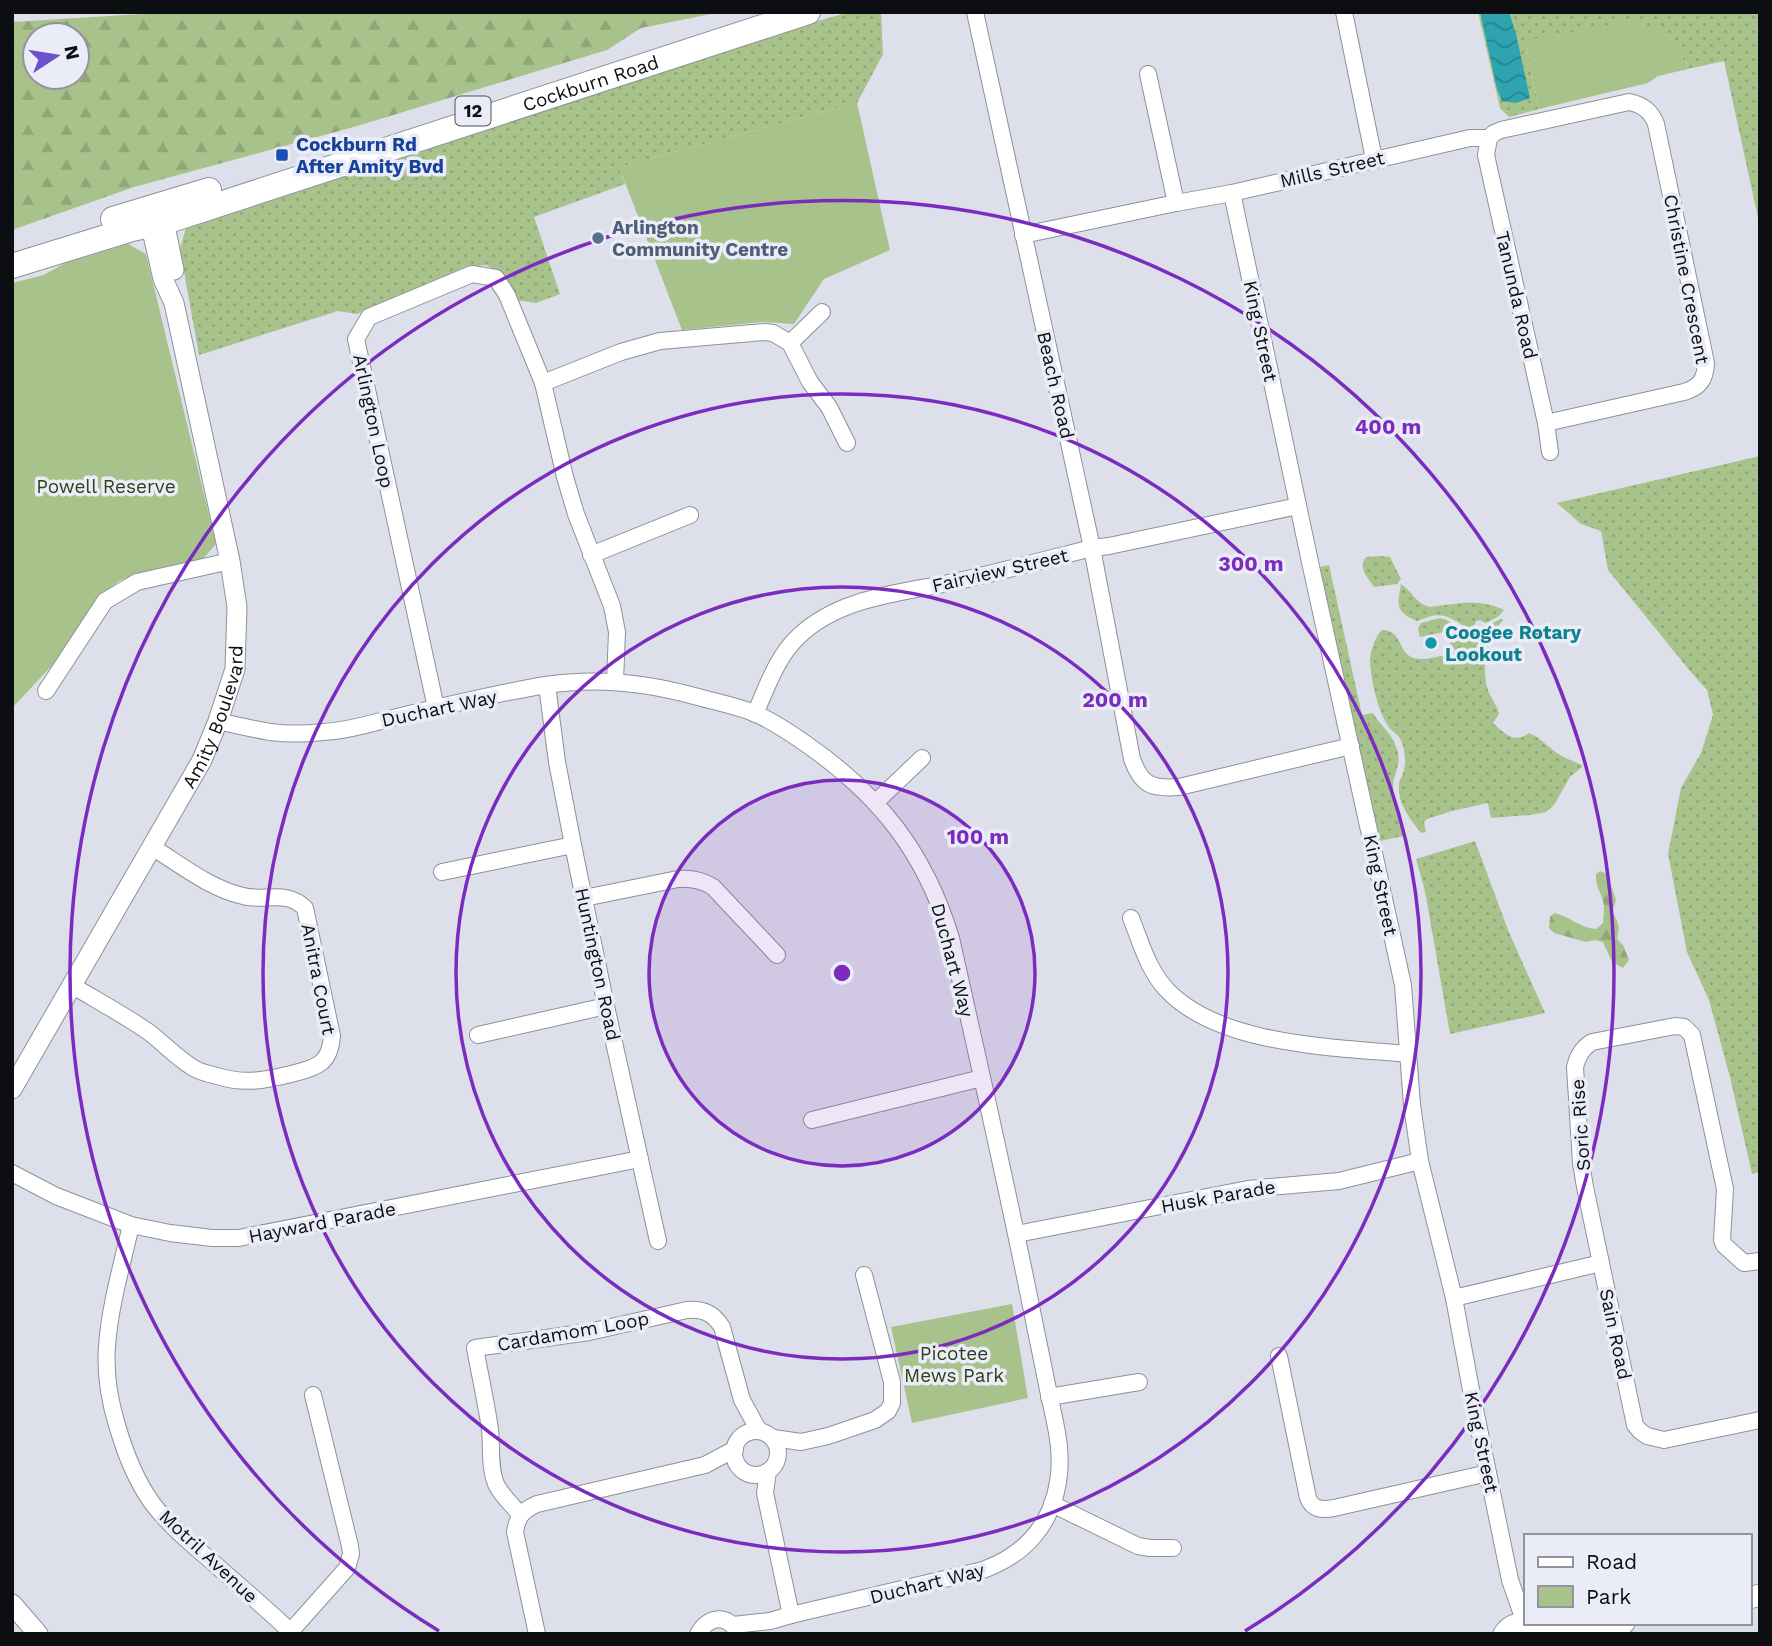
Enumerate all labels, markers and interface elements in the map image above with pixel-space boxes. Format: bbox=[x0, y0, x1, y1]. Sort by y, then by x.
north arrow bbox=[21, 21, 91, 91]
text: N bbox=[59, 43, 85, 62]
street label: Cockburn Road bbox=[520, 51, 662, 116]
road number: 12 bbox=[456, 96, 490, 126]
place label: Cockburn Rd After Amity Bvd bbox=[296, 133, 444, 178]
street label: Mills Street bbox=[1278, 146, 1387, 193]
marker: Cockburn Rd After Amity Bvd bbox=[274, 147, 290, 163]
street label: Christine Crescent bbox=[1659, 192, 1714, 366]
place label: Arlington Community Centre bbox=[612, 216, 788, 261]
street label: Tanunda Road bbox=[1491, 229, 1542, 361]
marker: Arlington Community Centre bbox=[590, 230, 606, 246]
street label: King Street bbox=[1239, 278, 1282, 384]
street label: Beach Road bbox=[1032, 329, 1079, 441]
street label: Arlington Loop bbox=[348, 352, 399, 490]
text: 400 m bbox=[1355, 414, 1421, 439]
park label: Powell Reserve bbox=[36, 475, 176, 498]
street label: Fairview Street bbox=[930, 544, 1070, 597]
text: 300 m bbox=[1218, 551, 1284, 576]
place label: Coogee Rotary Lookout bbox=[1445, 621, 1582, 666]
marker: Coogee Rotary Lookout bbox=[1423, 635, 1439, 651]
street label: Amity Boulevard bbox=[177, 645, 248, 793]
street label: Duchart Way bbox=[379, 685, 499, 732]
text: 200 m bbox=[1082, 687, 1148, 712]
text: 100 m bbox=[947, 824, 1009, 849]
street label: King Street bbox=[1359, 832, 1402, 938]
street label: Huntington Road bbox=[570, 885, 625, 1043]
street label: Duchart Way bbox=[926, 901, 979, 1020]
street label: Anitra Court bbox=[296, 921, 341, 1037]
centre of rings bbox=[830, 961, 854, 985]
street label: Soric Rise bbox=[1566, 1078, 1595, 1172]
street label: Husk Parade bbox=[1159, 1175, 1277, 1218]
street label: Hayward Parade bbox=[246, 1197, 398, 1248]
street label: Sain Road bbox=[1595, 1287, 1636, 1382]
street label: Cardamom Loop bbox=[495, 1307, 651, 1356]
park label: Picotee Mews Park bbox=[904, 1342, 1004, 1387]
street label: King Street bbox=[1460, 1389, 1503, 1495]
street label: Motril Avenue bbox=[155, 1505, 263, 1608]
legend bbox=[1524, 1534, 1751, 1625]
text: Road bbox=[1586, 1549, 1637, 1574]
street label: Duchart Way bbox=[867, 1558, 987, 1609]
text: Park bbox=[1586, 1584, 1631, 1609]

